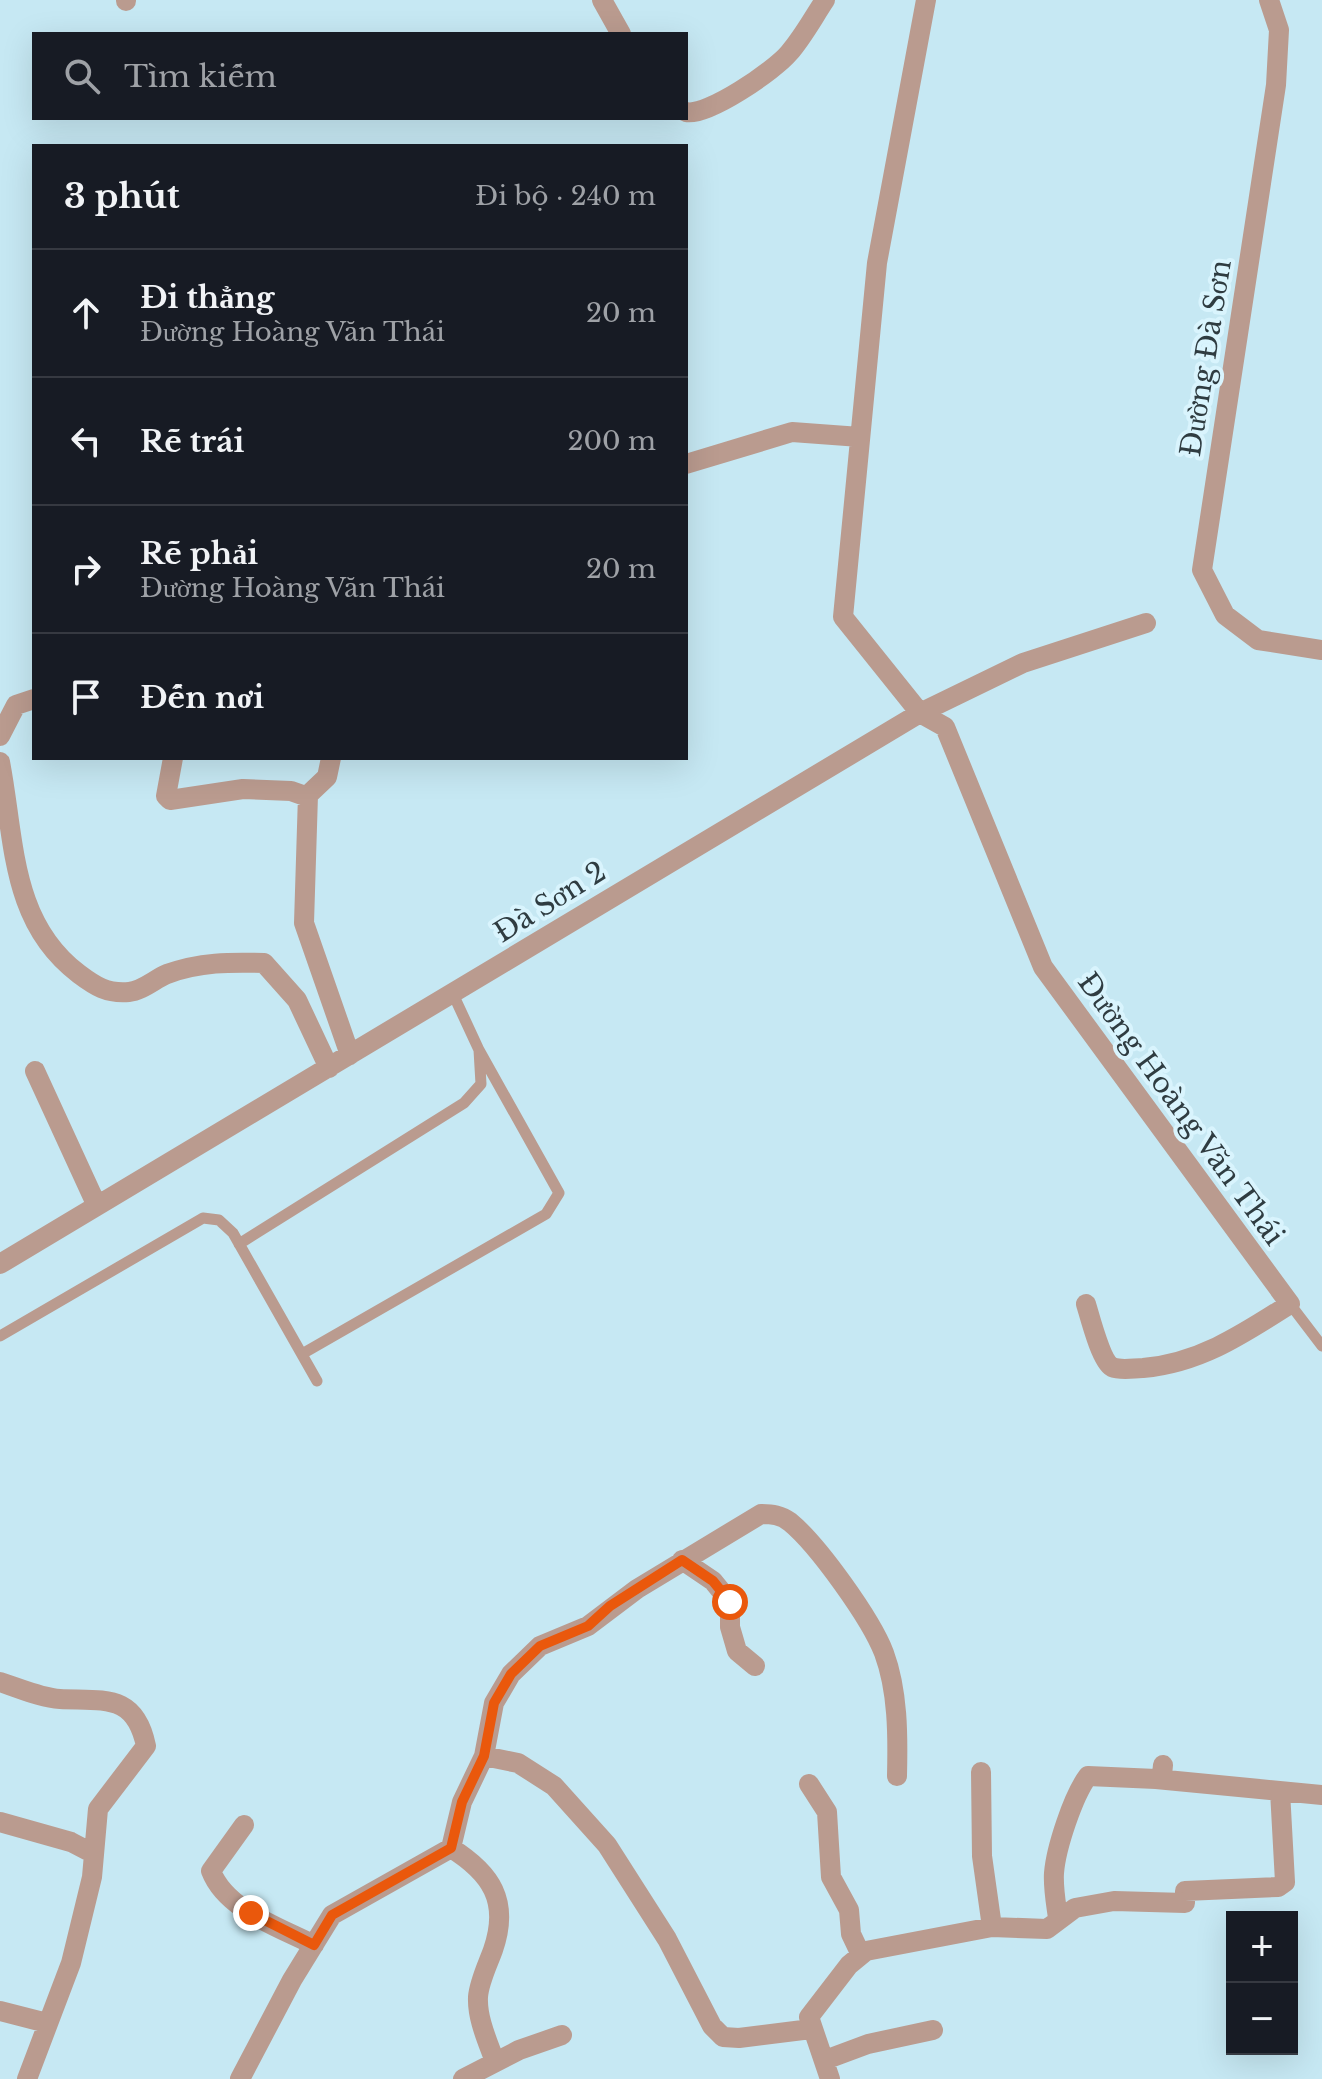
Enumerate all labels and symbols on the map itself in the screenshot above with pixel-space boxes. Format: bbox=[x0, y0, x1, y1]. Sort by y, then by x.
street label: Đường Đà Sơn bbox=[1173, 257, 1239, 459]
street label: Đà Sơn 2 bbox=[488, 854, 612, 950]
street label: Đường Hoàng Văn Thái bbox=[1070, 966, 1292, 1252]
route start bbox=[712, 1584, 748, 1620]
route end bbox=[233, 1895, 269, 1931]

